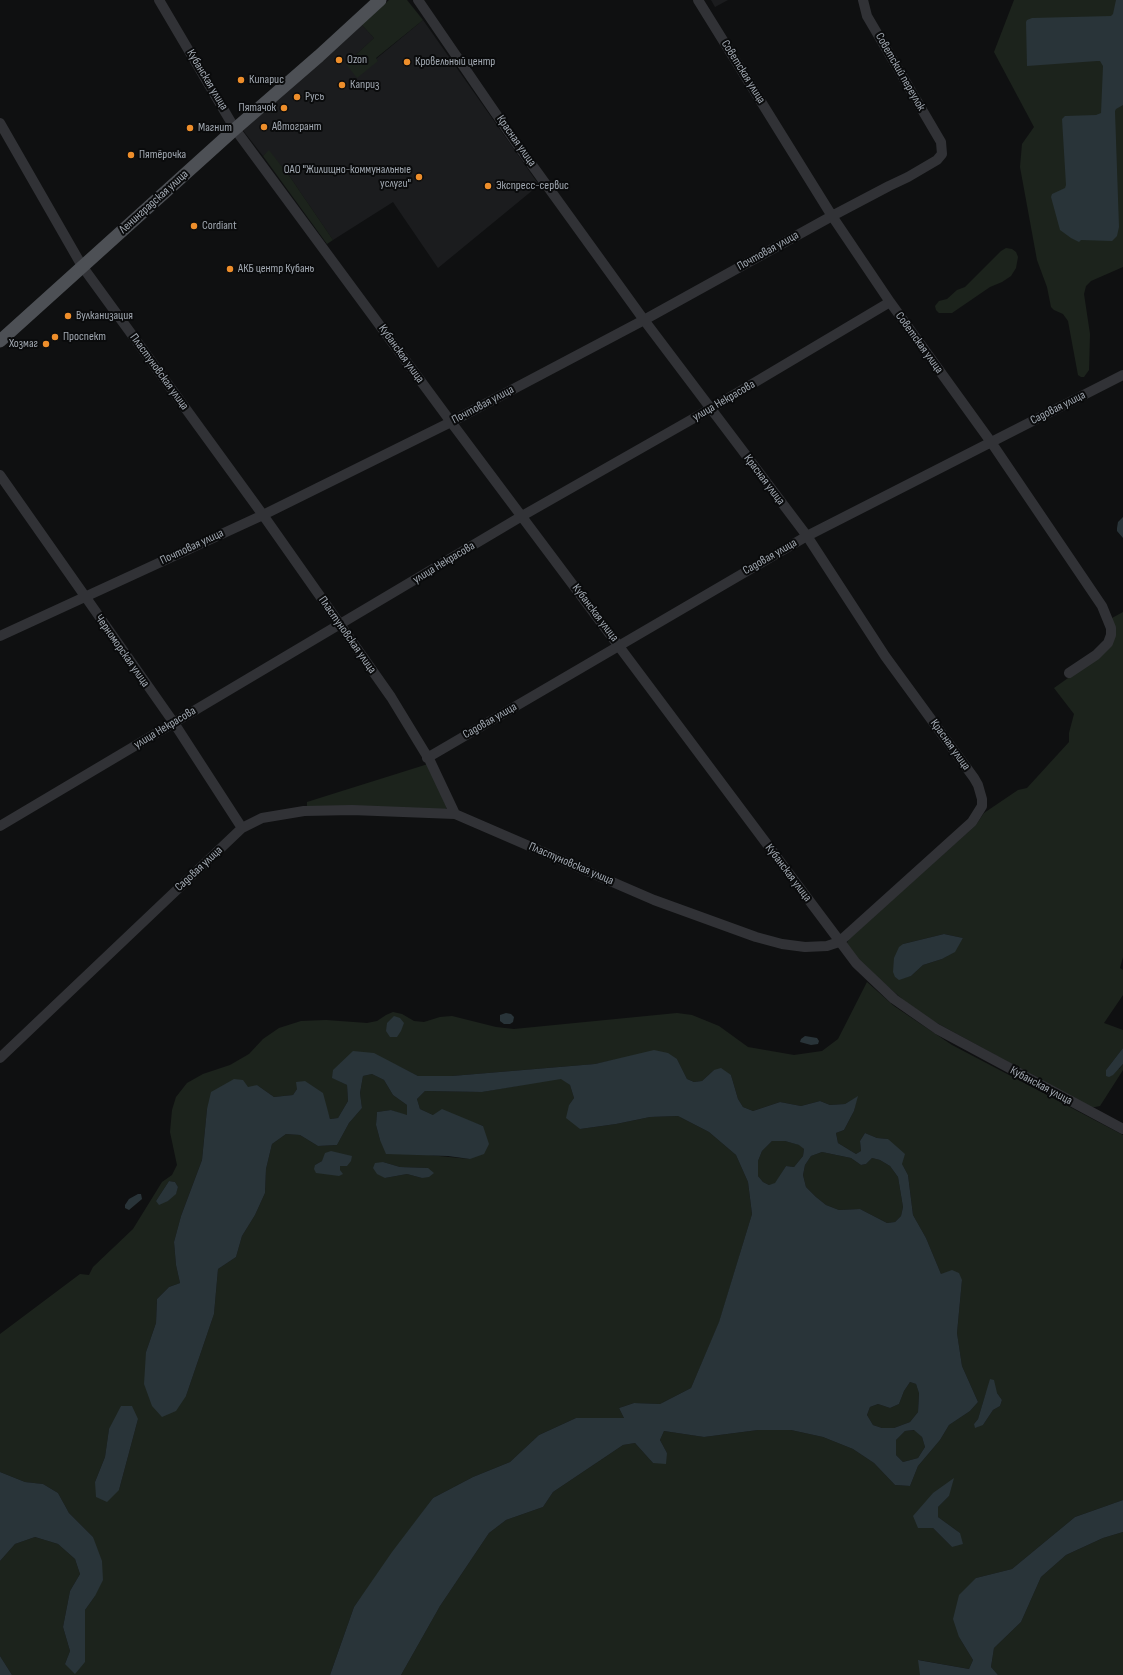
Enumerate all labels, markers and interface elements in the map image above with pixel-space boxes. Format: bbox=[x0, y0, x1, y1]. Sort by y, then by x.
street label: Советский переулок bbox=[872, 30, 928, 114]
street label: Советская улица bbox=[718, 38, 768, 106]
street label: Кубанская улица bbox=[183, 47, 231, 113]
place label: Ozon bbox=[347, 53, 367, 67]
marker: Ozon bbox=[334, 55, 344, 65]
place label: Кровельный центр bbox=[415, 55, 495, 69]
marker: Кровельный центр bbox=[402, 57, 412, 67]
place label: Кипарис bbox=[249, 73, 284, 87]
marker: Кипарис bbox=[236, 75, 246, 85]
place label: Каприз bbox=[350, 78, 379, 92]
marker: Каприз bbox=[337, 80, 347, 90]
place label: Русь bbox=[305, 90, 324, 104]
marker: Русь bbox=[292, 92, 302, 102]
place label: Пятачок bbox=[239, 101, 276, 115]
marker: Пятачок bbox=[279, 103, 289, 113]
street label: Красная улица bbox=[493, 113, 539, 169]
place label: Автогрант bbox=[272, 120, 321, 134]
place label: Магнит bbox=[198, 121, 232, 135]
marker: Автогрант bbox=[259, 122, 269, 132]
marker: Магнит bbox=[185, 123, 195, 133]
place label: Пятёрочка bbox=[139, 148, 186, 162]
marker: Пятёрочка bbox=[126, 150, 136, 160]
place label: ОАО "Жилищно-коммунальные услуги" bbox=[284, 163, 411, 191]
street label: Ленинградская улица bbox=[116, 167, 192, 237]
marker: ОАО "Жилищно-коммунальные услуги" bbox=[414, 172, 424, 182]
place label: Экспресс-сервис bbox=[496, 179, 569, 193]
marker: Экспресс-сервис bbox=[483, 181, 493, 191]
place label: Cordiant bbox=[202, 219, 237, 233]
marker: Cordiant bbox=[189, 221, 199, 231]
street label: Почтовая улица bbox=[735, 228, 801, 274]
place label: АКБ центр Кубань bbox=[238, 262, 314, 276]
marker: АКБ центр Кубань bbox=[225, 264, 235, 274]
place label: Вулканизация bbox=[76, 309, 133, 323]
street label: Советская улица bbox=[892, 310, 946, 376]
marker: Вулканизация bbox=[63, 311, 73, 321]
street label: Кубанская улица bbox=[375, 322, 427, 386]
place label: Проспект bbox=[63, 330, 106, 344]
street label: Пластуновская улица bbox=[126, 331, 192, 413]
marker: Проспект bbox=[50, 332, 60, 342]
place label: Хозмаг bbox=[9, 337, 38, 351]
marker: Хозмаг bbox=[41, 339, 51, 349]
street label: улица Некрасова bbox=[690, 377, 758, 425]
street label: Почтовая улица bbox=[450, 383, 516, 427]
street label: Садовая улица bbox=[1028, 388, 1088, 428]
street label: Красная улица bbox=[740, 452, 788, 508]
street label: Почтовая улица bbox=[158, 526, 226, 568]
street label: Садовая улица bbox=[740, 536, 800, 578]
street label: улица Некрасова bbox=[410, 539, 478, 587]
street label: Кубанская улица bbox=[569, 581, 621, 645]
street label: Пластуновская улица bbox=[315, 594, 379, 676]
street label: Черноморская улица bbox=[92, 612, 152, 690]
street label: Садовая улица bbox=[460, 700, 520, 742]
street label: улица Некрасова bbox=[131, 704, 199, 752]
street label: Красная улица bbox=[927, 717, 973, 773]
street label: Пластуновская улица bbox=[526, 840, 616, 888]
street label: Кубанская улица bbox=[762, 841, 814, 905]
street label: Садовая улица bbox=[172, 843, 226, 895]
street label: Кубанская улица bbox=[1007, 1064, 1075, 1108]

